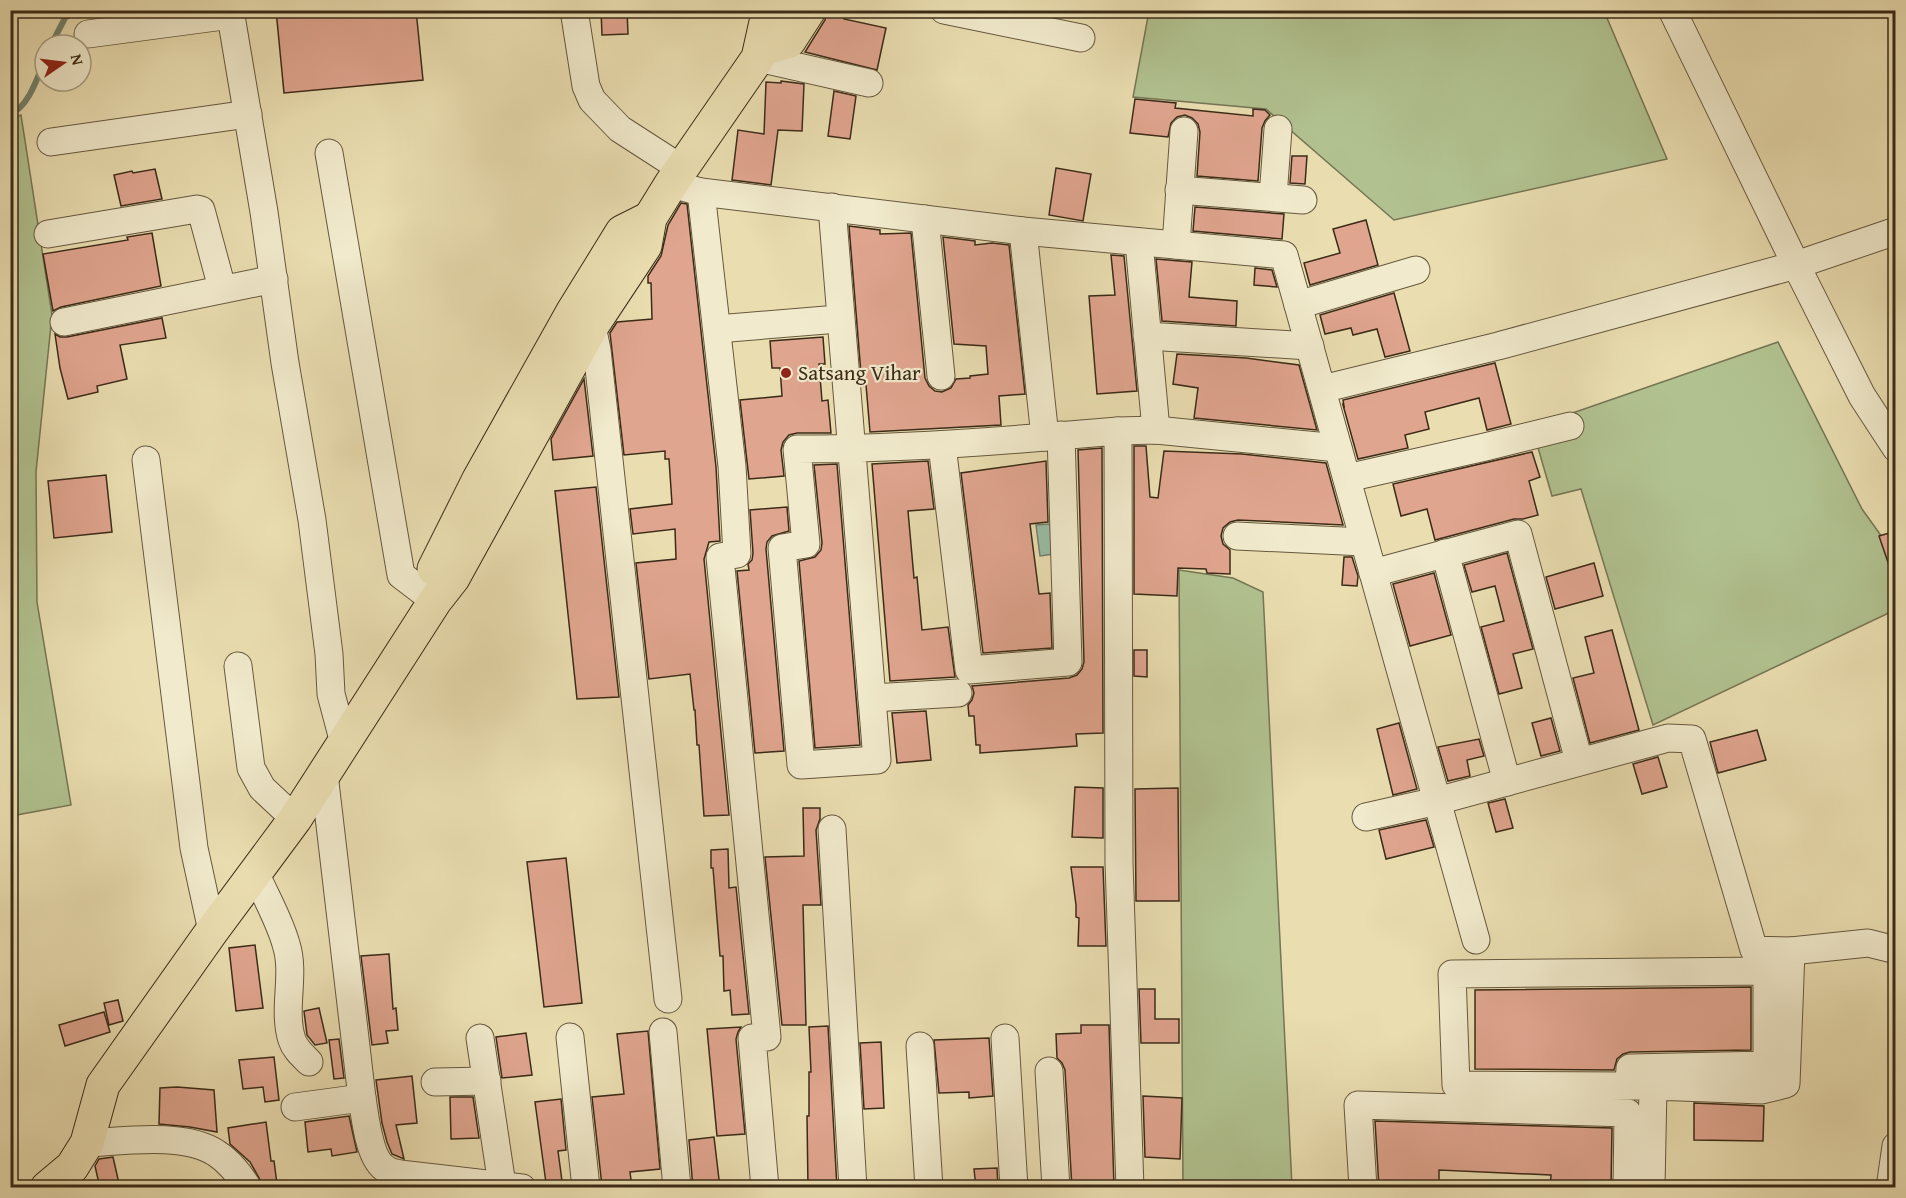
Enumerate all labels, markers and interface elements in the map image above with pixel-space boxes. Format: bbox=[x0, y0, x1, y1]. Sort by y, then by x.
north arrow bbox=[33, 33, 93, 93]
text: N bbox=[65, 51, 91, 68]
place label: Satsang Vihar bbox=[798, 357, 921, 388]
marker: Satsang Vihar bbox=[779, 366, 793, 380]

